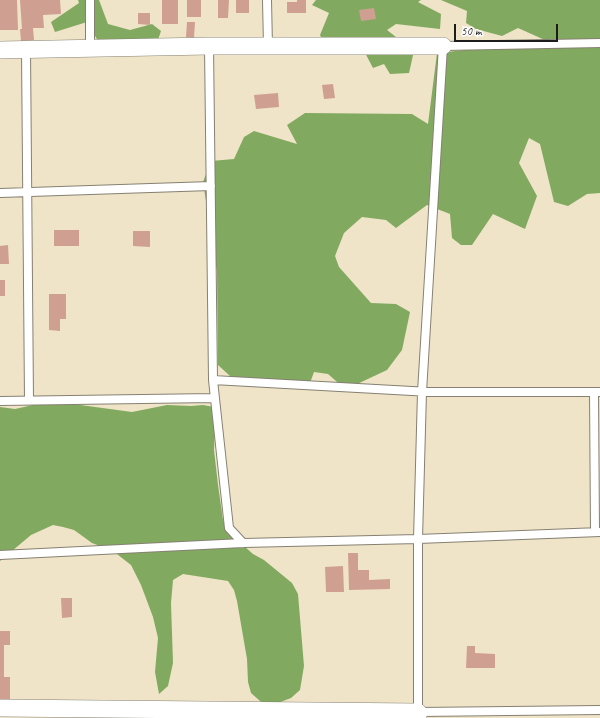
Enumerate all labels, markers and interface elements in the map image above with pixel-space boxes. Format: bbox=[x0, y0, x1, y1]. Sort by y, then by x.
scale bar bbox=[456, 16, 560, 42]
text: 50 m bbox=[461, 23, 481, 39]

